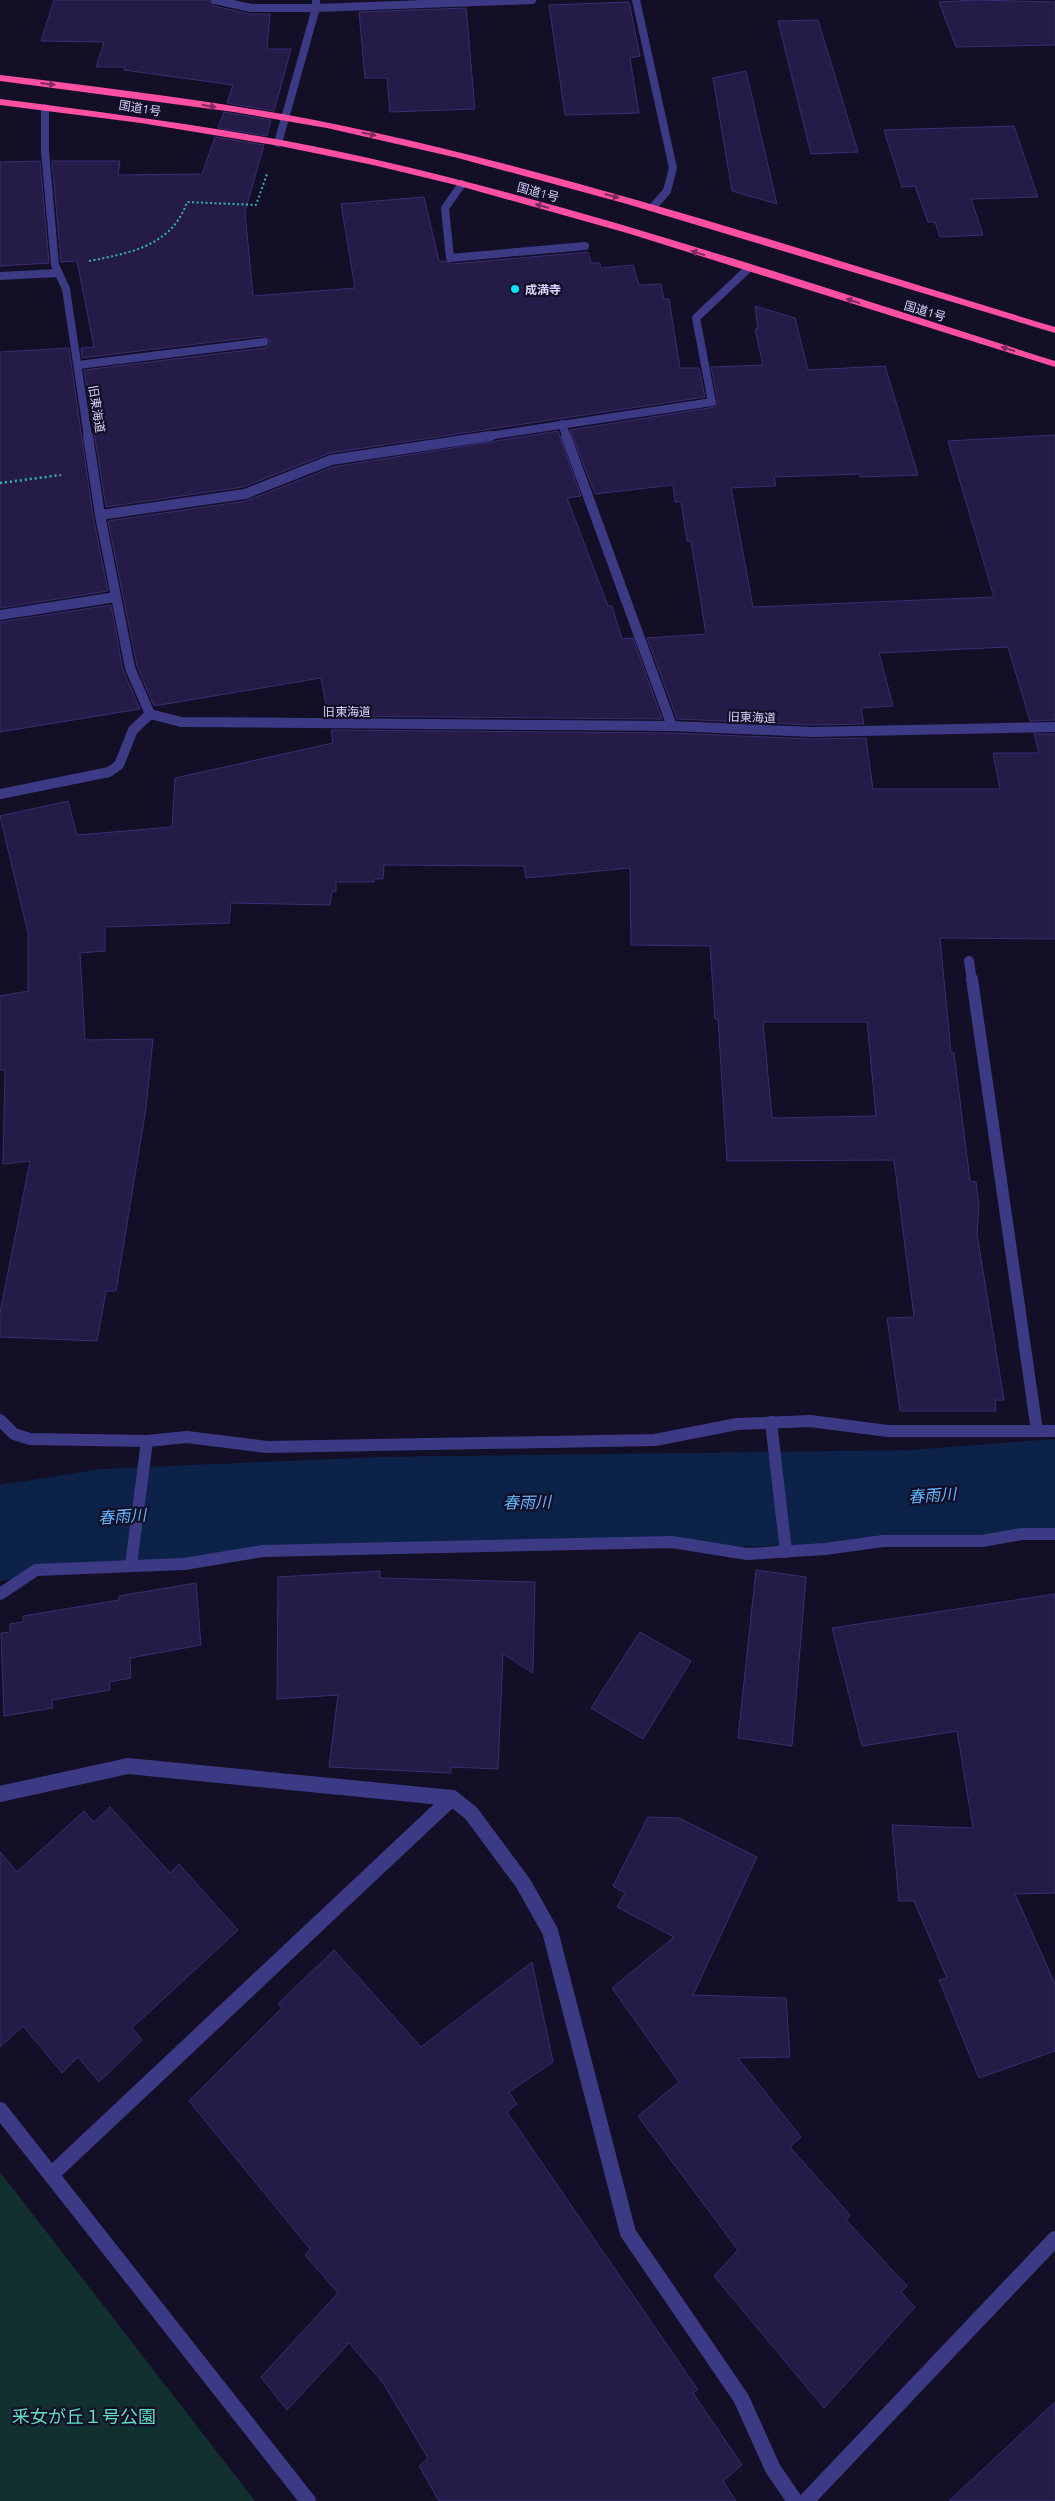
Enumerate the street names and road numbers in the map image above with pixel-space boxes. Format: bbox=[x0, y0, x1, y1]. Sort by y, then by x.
street label: 国道1号 bbox=[118, 98, 162, 118]
street label: 国道1号 bbox=[516, 180, 560, 204]
street label: 国道1号 bbox=[903, 299, 947, 323]
street label: 旧東海道 bbox=[87, 384, 107, 434]
street label: 旧東海道 bbox=[323, 705, 371, 718]
street label: 旧東海道 bbox=[728, 710, 776, 724]

